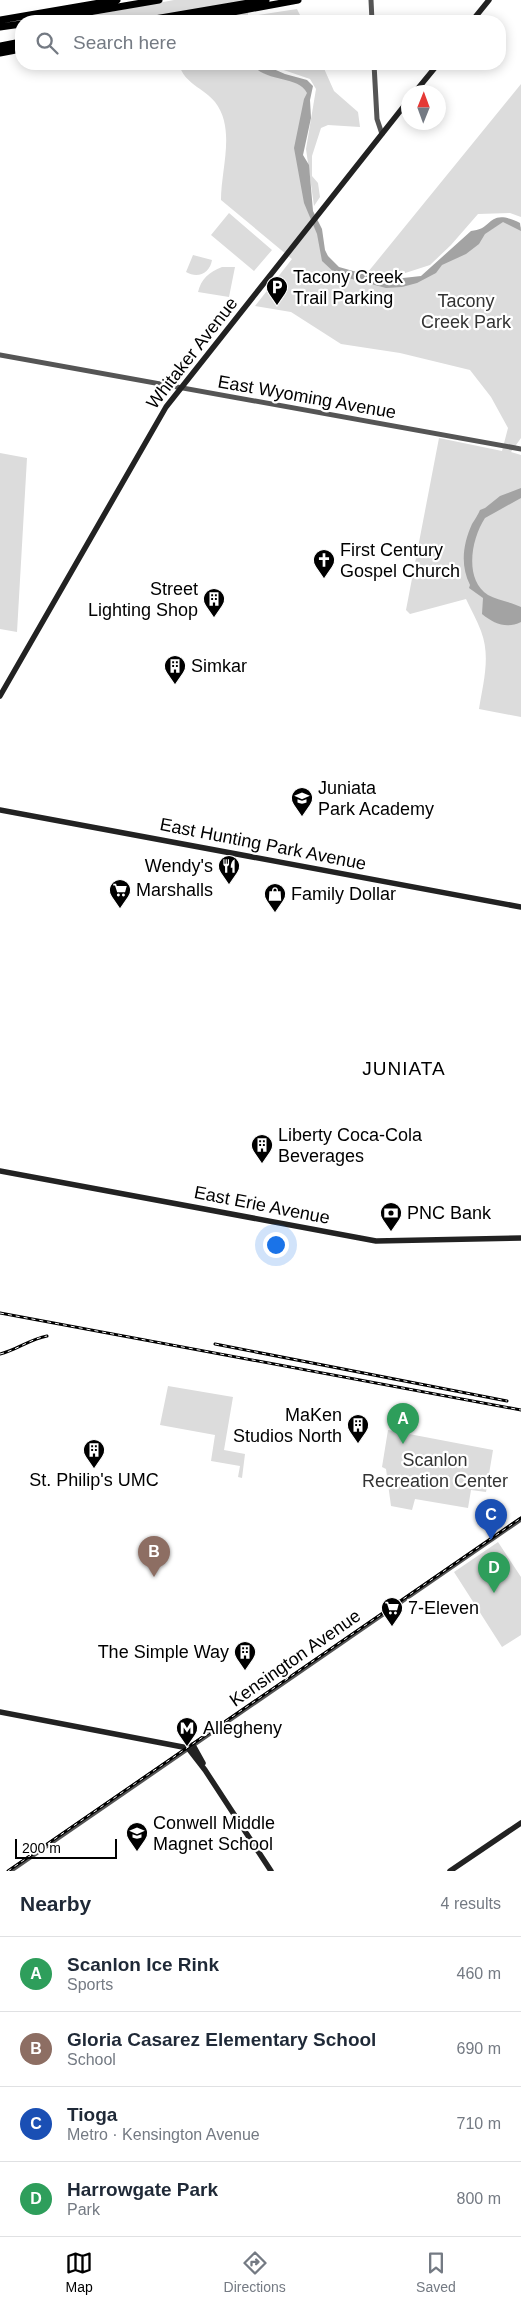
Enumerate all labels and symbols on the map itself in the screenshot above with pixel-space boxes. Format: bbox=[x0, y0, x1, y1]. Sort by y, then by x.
north arrow bbox=[401, 85, 446, 130]
place label: Tacony Creek Trail Parking bbox=[293, 267, 404, 308]
parking icon: Tacony Creek Trail Parking bbox=[265, 275, 289, 306]
park label: Tacony Creek Park bbox=[421, 291, 512, 332]
street label: Whitaker Avenue bbox=[142, 293, 242, 413]
street label: East Wyoming Avenue bbox=[216, 371, 398, 423]
place label: First Century Gospel Church bbox=[340, 540, 460, 581]
church icon: First Century Gospel Church bbox=[312, 548, 336, 579]
place label: Street Lighting Shop bbox=[88, 579, 198, 620]
building icon: Street Lighting Shop bbox=[202, 587, 226, 618]
building icon: Simkar bbox=[163, 654, 187, 685]
place label: Simkar bbox=[191, 656, 247, 676]
place label: Juniata Park Academy bbox=[318, 778, 434, 819]
school or university icon: Juniata Park Academy bbox=[290, 786, 314, 817]
street label: East Hunting Park Avenue bbox=[158, 814, 368, 874]
restaurant icon: Wendy's bbox=[217, 854, 241, 885]
place label: Wendy's bbox=[145, 856, 213, 876]
supermarket icon: Marshalls bbox=[108, 878, 132, 909]
place label: Marshalls bbox=[136, 880, 213, 900]
shop icon: Family Dollar bbox=[263, 882, 287, 913]
place label: Family Dollar bbox=[291, 884, 396, 904]
district label: JUNIATA bbox=[362, 1058, 446, 1079]
place label: Liberty Coca-Cola Beverages bbox=[278, 1125, 423, 1166]
building icon: Liberty Coca-Cola Beverages bbox=[250, 1133, 274, 1164]
street label: East Erie Avenue bbox=[192, 1182, 332, 1228]
bank icon: PNC Bank bbox=[379, 1201, 403, 1232]
place label: PNC Bank bbox=[407, 1203, 492, 1223]
your location bbox=[263, 1232, 289, 1258]
pin: A bbox=[387, 1403, 419, 1444]
place label: MaKen Studios North bbox=[233, 1405, 342, 1446]
building icon: MaKen Studios North bbox=[346, 1413, 370, 1444]
building icon: St. Philip's UMC bbox=[82, 1438, 106, 1469]
park label: Scanlon Recreation Center bbox=[362, 1450, 508, 1491]
place label: St. Philip's UMC bbox=[29, 1470, 159, 1490]
pin: C bbox=[475, 1499, 507, 1540]
pin: B bbox=[138, 1536, 170, 1577]
pin: D bbox=[478, 1552, 510, 1593]
supermarket icon: 7-Eleven bbox=[380, 1596, 404, 1627]
place label: 7-Eleven bbox=[408, 1598, 479, 1618]
street label: Kensington Avenue bbox=[226, 1605, 364, 1711]
building icon: The Simple Way bbox=[233, 1640, 257, 1671]
place label: The Simple Way bbox=[98, 1642, 229, 1662]
metro station icon: Allegheny bbox=[175, 1716, 199, 1747]
place label: Allegheny bbox=[203, 1718, 282, 1738]
place label: Conwell Middle Magnet School bbox=[153, 1813, 275, 1854]
school or university icon: Conwell Middle Magnet School bbox=[125, 1821, 149, 1852]
scale bar bbox=[15, 1836, 118, 1859]

